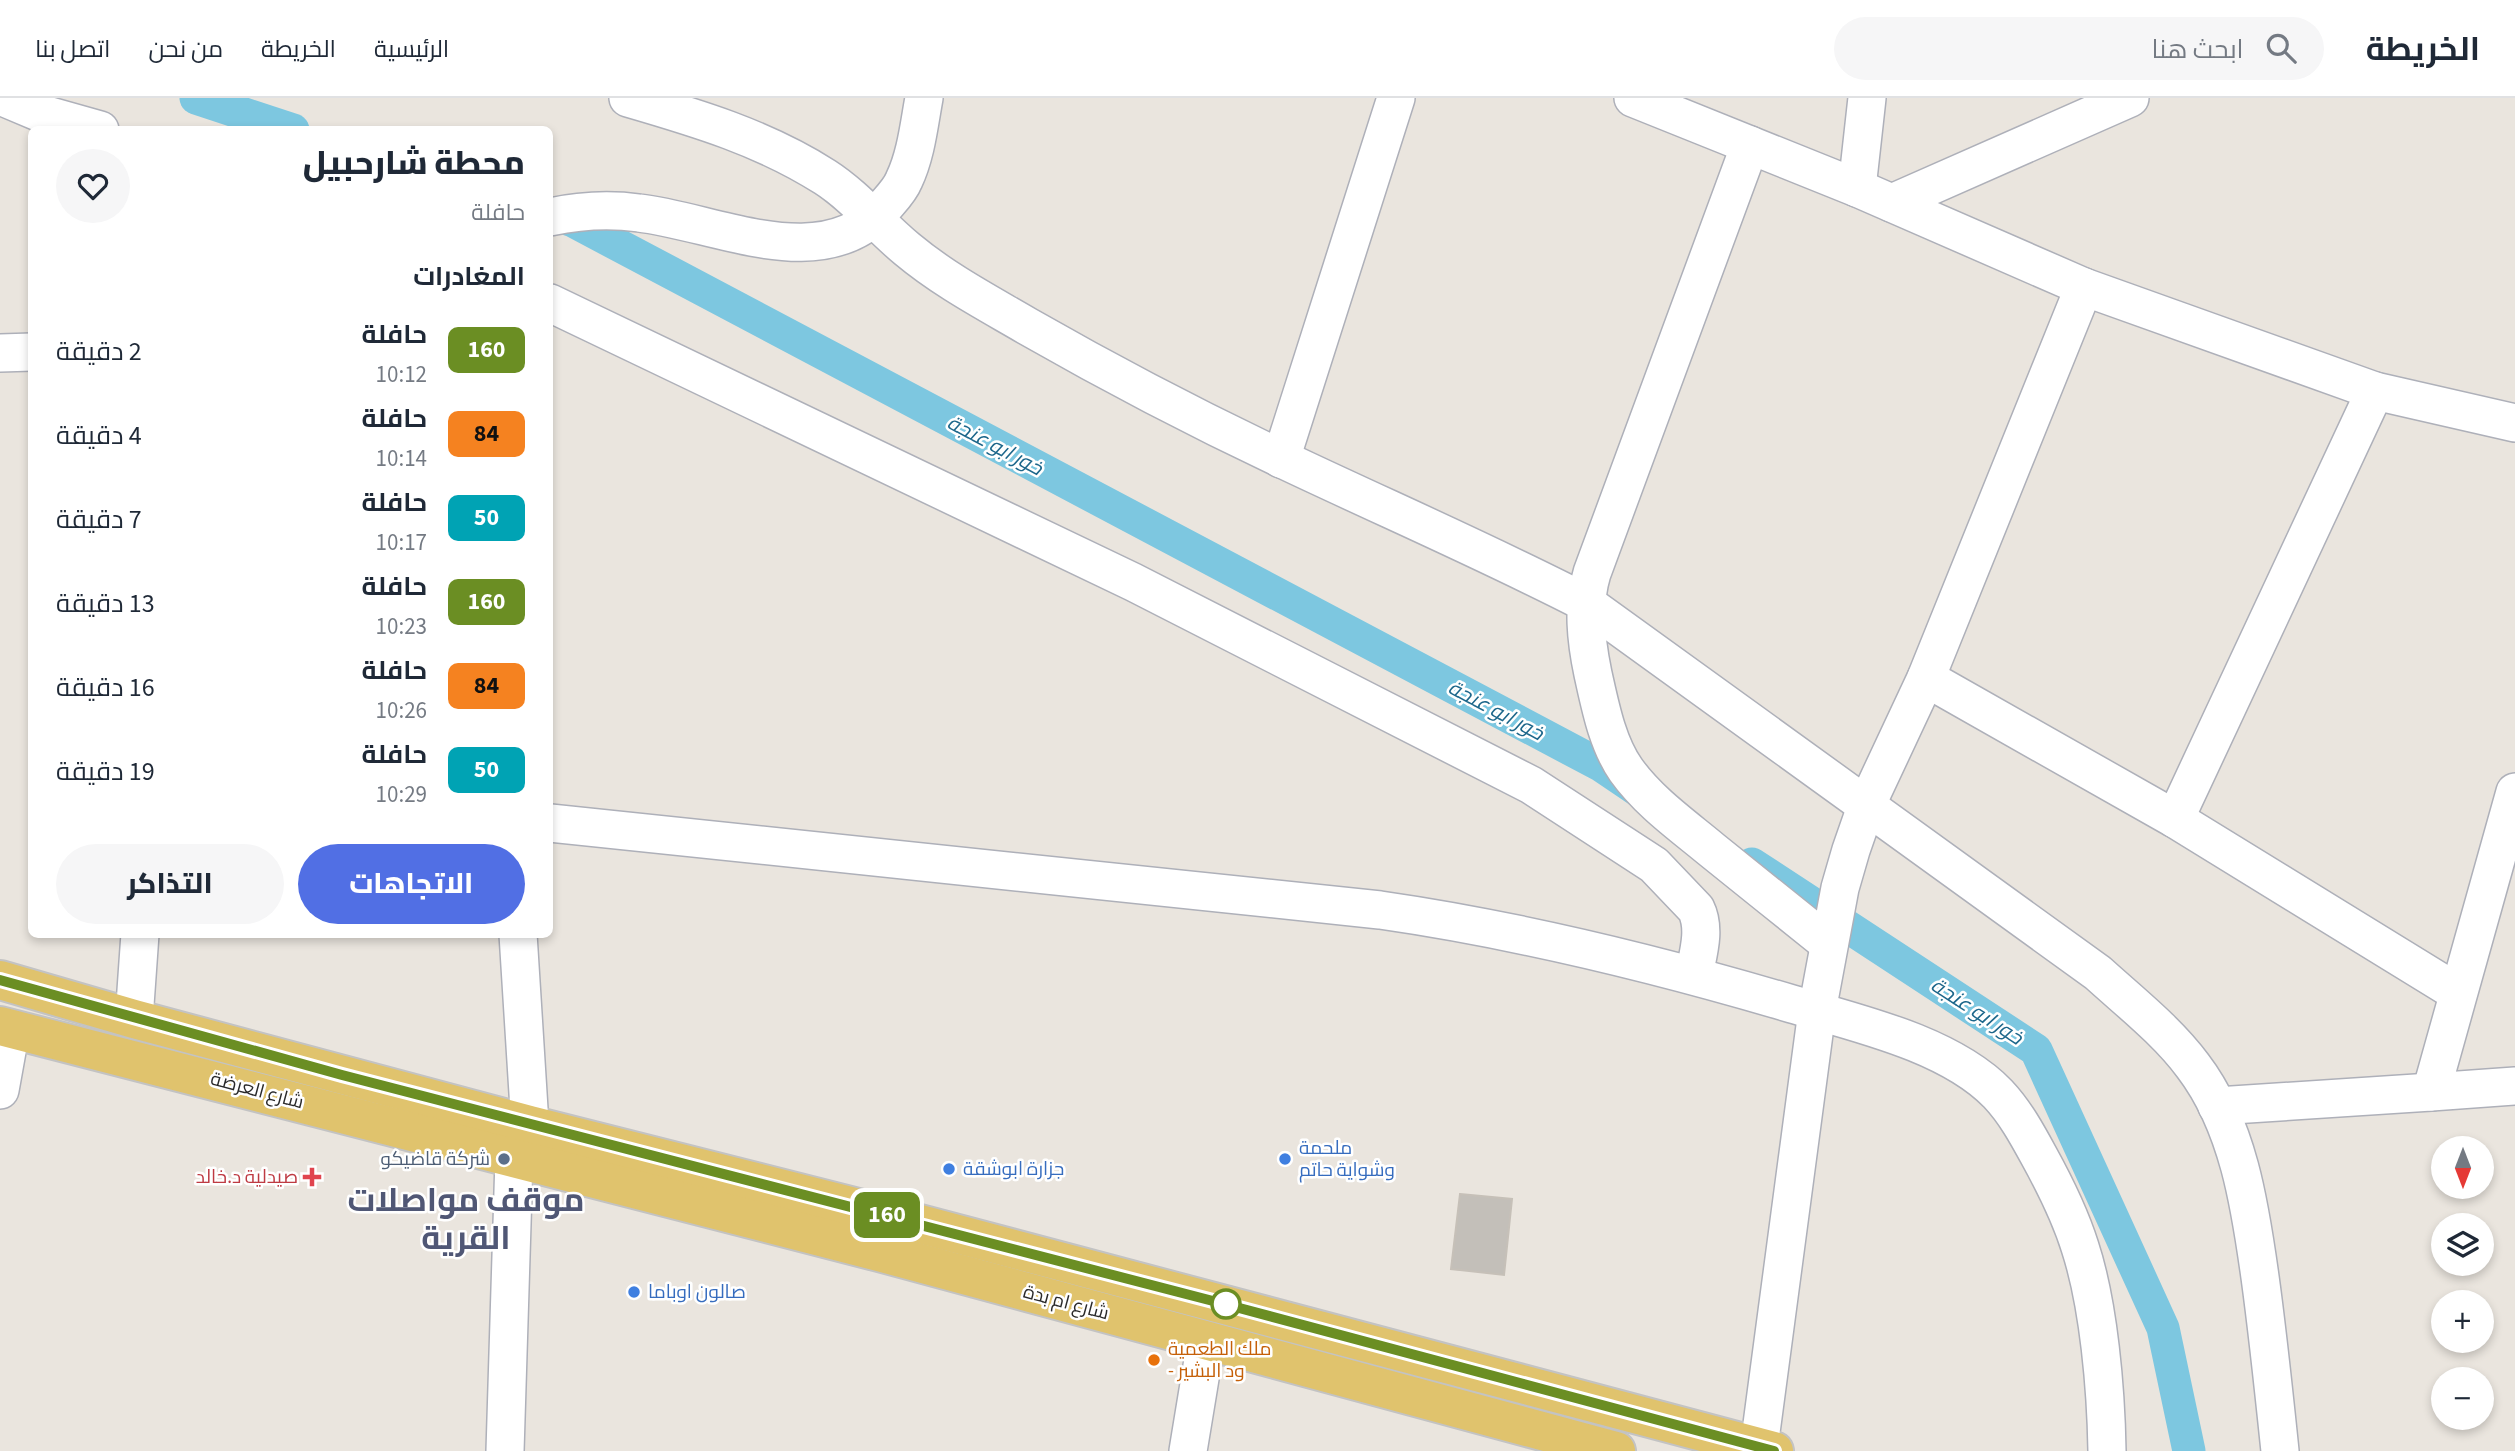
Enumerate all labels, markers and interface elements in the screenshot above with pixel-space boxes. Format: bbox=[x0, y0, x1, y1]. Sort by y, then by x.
search box bbox=[1834, 17, 2324, 80]
text: الخريطة bbox=[2366, 26, 2480, 73]
icon: search bbox=[2262, 29, 2300, 67]
text: ابحث هنا bbox=[2152, 31, 2244, 68]
text: اتصل بنا bbox=[35, 32, 110, 67]
text: من نحن bbox=[148, 32, 223, 67]
text: الخريطة bbox=[261, 32, 336, 67]
text: الرئيسية bbox=[374, 32, 449, 67]
text: محطة شارحبيل bbox=[303, 140, 525, 187]
button: heart bbox=[56, 149, 130, 223]
text: حافلة bbox=[471, 196, 525, 229]
text: المغادرات bbox=[413, 258, 525, 295]
text: حافلة bbox=[362, 316, 427, 353]
text: 160 bbox=[467, 332, 506, 367]
text: 2 دقيقة bbox=[56, 333, 142, 370]
text: 10:12 bbox=[376, 358, 427, 391]
text: حافلة bbox=[362, 400, 427, 437]
water label: خور ابو عنجة bbox=[942, 407, 1049, 483]
text: 84 bbox=[474, 416, 499, 451]
text: 4 دقيقة bbox=[56, 417, 142, 454]
text: 10:14 bbox=[376, 442, 427, 475]
text: حافلة bbox=[362, 484, 427, 521]
text: 50 bbox=[474, 500, 499, 535]
text: 7 دقيقة bbox=[56, 501, 142, 538]
text: 10:17 bbox=[376, 526, 427, 559]
text: حافلة bbox=[362, 568, 427, 605]
text: 160 bbox=[467, 584, 506, 619]
text: 13 دقيقة bbox=[56, 585, 155, 622]
text: 10:23 bbox=[376, 610, 427, 643]
text: حافلة bbox=[362, 652, 427, 689]
text: 84 bbox=[474, 668, 499, 703]
text: 16 دقيقة bbox=[56, 669, 155, 706]
water label: خور ابو عنجة bbox=[1443, 672, 1550, 748]
text: 10:26 bbox=[376, 694, 427, 727]
text: حافلة bbox=[362, 736, 427, 773]
text: 50 bbox=[474, 752, 499, 787]
text: 19 دقيقة bbox=[56, 753, 155, 790]
text: 10:29 bbox=[376, 778, 427, 811]
button: التذاكر bbox=[56, 844, 284, 924]
button: الاتجاهات bbox=[298, 844, 525, 924]
water label: خور ابو عنجة bbox=[1925, 970, 2030, 1053]
street label: شارع العرضة bbox=[207, 1066, 307, 1116]
place label: ملحمة وشواية حاتم bbox=[1299, 1135, 1395, 1184]
north arrow bbox=[2431, 1136, 2494, 1199]
map controls bbox=[2431, 1136, 2494, 1430]
place label: شركة قاضيكو bbox=[380, 1146, 490, 1173]
marker: شركة قاضيكو bbox=[496, 1151, 512, 1167]
marker: ملحمة وشواية حاتم bbox=[1277, 1151, 1293, 1167]
place label: جزارة ابوشقة bbox=[963, 1156, 1064, 1183]
marker: جزارة ابوشقة bbox=[941, 1161, 957, 1177]
place label: صيدلية د.خالد bbox=[196, 1164, 298, 1191]
marker: صيدلية د.خالد bbox=[304, 1169, 320, 1185]
district label: موقف مواصلات القرية bbox=[347, 1177, 585, 1262]
line badge: 160 bbox=[847, 1192, 927, 1238]
text: 160 bbox=[868, 1197, 906, 1232]
button: layers bbox=[2431, 1213, 2494, 1276]
place label: صالون اوباما bbox=[648, 1279, 746, 1306]
street label: شارع ام بدة bbox=[1020, 1279, 1112, 1327]
marker: صالون اوباما bbox=[626, 1284, 642, 1300]
unlabelled marker bbox=[1211, 1289, 1241, 1319]
button: + bbox=[2431, 1290, 2494, 1353]
place label: ملك الطعمية - ود البشير bbox=[1168, 1336, 1271, 1385]
marker: ملك الطعمية - ود البشير bbox=[1146, 1352, 1162, 1368]
button: − bbox=[2431, 1367, 2494, 1430]

